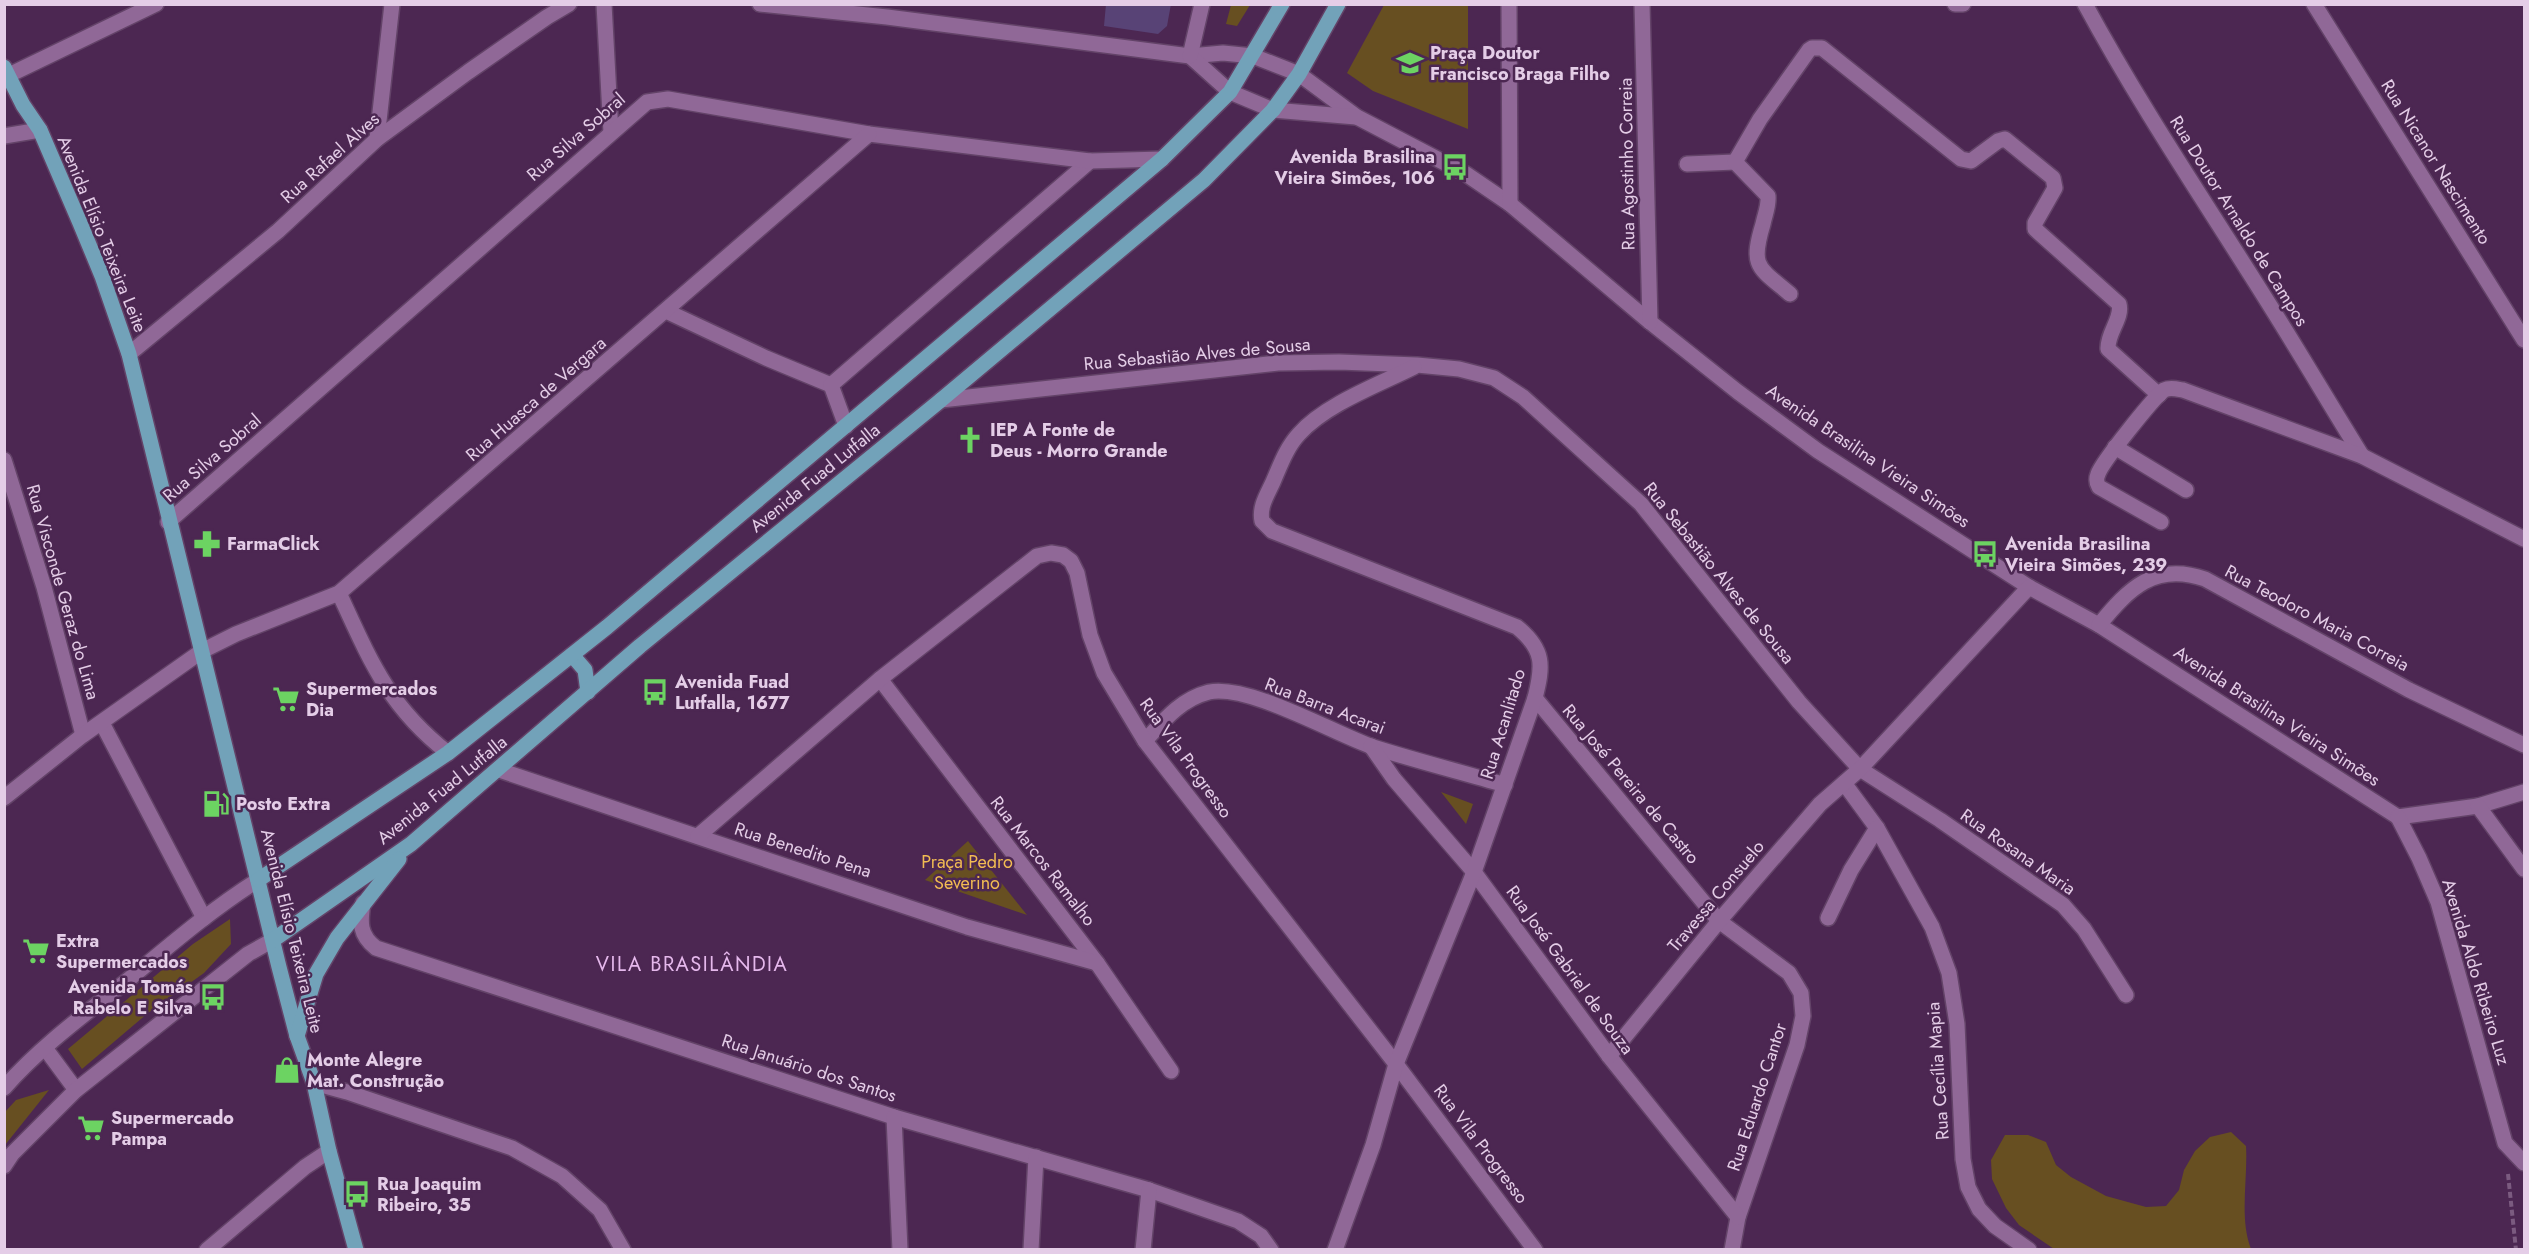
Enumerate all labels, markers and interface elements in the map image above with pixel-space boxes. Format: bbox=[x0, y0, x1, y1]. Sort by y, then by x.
place label: Praça Doutor Francisco Braga Filho bbox=[1430, 40, 1610, 87]
school or university icon: Praça Doutor Francisco Braga Filho bbox=[1395, 48, 1425, 78]
street label: Rua Nicanor Nascimento bbox=[2375, 74, 2498, 250]
street label: Rua Agostinho Correia bbox=[1612, 77, 1642, 251]
street label: Rua Silva Sobral bbox=[521, 87, 631, 187]
street label: Rua Rafael Alves bbox=[275, 106, 385, 210]
street label: Rua Doutor Arnaldo de Campos bbox=[2163, 111, 2315, 331]
street label: Avenida Elísio Teixeira Leite bbox=[51, 132, 153, 336]
place label: Avenida Brasilina Vieira Simões, 106 bbox=[1274, 144, 1435, 191]
bus stop icon: Avenida Brasilina Vieira Simões, 106 bbox=[1440, 152, 1470, 182]
street label: Rua Huasca de Vergara bbox=[460, 331, 612, 467]
street label: Rua Sebastião Alves de Sousa bbox=[1083, 331, 1311, 377]
street label: Avenida Brasilina Vieira Simões bbox=[1761, 378, 1975, 534]
street label: Rua Silva Sobral bbox=[157, 408, 267, 508]
street label: Avenida Fuad Lutfalla bbox=[744, 417, 886, 539]
place label: IEP A Fonte de Deus - Morro Grande bbox=[990, 417, 1168, 464]
church icon: IEP A Fonte de Deus - Morro Grande bbox=[955, 425, 985, 455]
street label: Rua Sebastião Alves de Sousa bbox=[1637, 476, 1801, 670]
street label: Rua Visconde Geraz do Lima bbox=[20, 481, 106, 703]
pharmacy icon: FarmaClick bbox=[192, 529, 222, 559]
place label: FarmaClick bbox=[227, 531, 320, 557]
place label: Avenida Brasilina Vieira Simões, 239 bbox=[2004, 531, 2167, 578]
bus stop icon: Avenida Brasilina Vieira Simões, 239 bbox=[1970, 539, 2000, 569]
street label: Rua Teodoro Maria Correia bbox=[2220, 558, 2414, 678]
street label: Avenida Brasilina Vieira Simões bbox=[2169, 639, 2385, 793]
street label: Rua Acanlitado bbox=[1474, 666, 1532, 782]
place label: Avenida Fuad Lutfalla, 1677 bbox=[674, 669, 790, 716]
street label: Rua Barra Acarai bbox=[1261, 671, 1389, 741]
place label: Supermercados Dia bbox=[306, 676, 437, 723]
bus stop icon: Avenida Fuad Lutfalla, 1677 bbox=[640, 677, 670, 707]
supermarket icon: Supermercados Dia bbox=[271, 684, 301, 714]
street label: Rua Vila Progresso bbox=[1133, 692, 1239, 824]
street label: Rua José Pereira de Castro bbox=[1556, 698, 1706, 870]
street label: Avenida Fuad Lutfalla bbox=[371, 729, 513, 851]
fuel station icon: Posto Extra bbox=[201, 789, 231, 819]
street label: Rua Marcos Ramalho bbox=[984, 790, 1102, 932]
place label: Posto Extra bbox=[236, 791, 331, 817]
street label: Rua Rosana Maria bbox=[1955, 802, 2081, 902]
street label: Rua Benedito Pena bbox=[731, 816, 875, 884]
street label: Avenida Elísio Teixeira Leite bbox=[254, 826, 330, 1036]
street label: Travessa Consuelo bbox=[1661, 834, 1771, 957]
park label: Praça Pedro Severino bbox=[921, 849, 1013, 896]
street label: Avenida Aldo Ribeiro Luz bbox=[2435, 876, 2517, 1069]
street label: Rua José Gabriel de Souza bbox=[1500, 880, 1640, 1060]
place label: Extra Supermercados bbox=[56, 928, 187, 975]
supermarket icon: Extra Supermercados bbox=[21, 936, 51, 966]
district label: VILA BRASILÂNDIA bbox=[596, 950, 788, 979]
place label: Avenida Tomás Rabelo E Silva bbox=[67, 974, 193, 1021]
bus stop icon: Avenida Tomás Rabelo E Silva bbox=[198, 982, 228, 1012]
street label: Rua Cecília Mapia bbox=[1920, 1001, 1956, 1141]
street label: Rua Eduardo Cantor bbox=[1721, 1019, 1793, 1174]
street label: Rua Januário dos Santos bbox=[718, 1027, 900, 1109]
place label: Monte Alegre Mat. Construção bbox=[307, 1047, 445, 1094]
shop icon: Monte Alegre Mat. Construção bbox=[272, 1055, 302, 1085]
street label: Rua Vila Progresso bbox=[1427, 1079, 1535, 1209]
place label: Supermercado Pampa bbox=[111, 1105, 234, 1152]
supermarket icon: Supermercado Pampa bbox=[76, 1113, 106, 1143]
place label: Rua Joaquim Ribeiro, 35 bbox=[377, 1171, 482, 1218]
bus stop icon: Rua Joaquim Ribeiro, 35 bbox=[342, 1179, 372, 1209]

